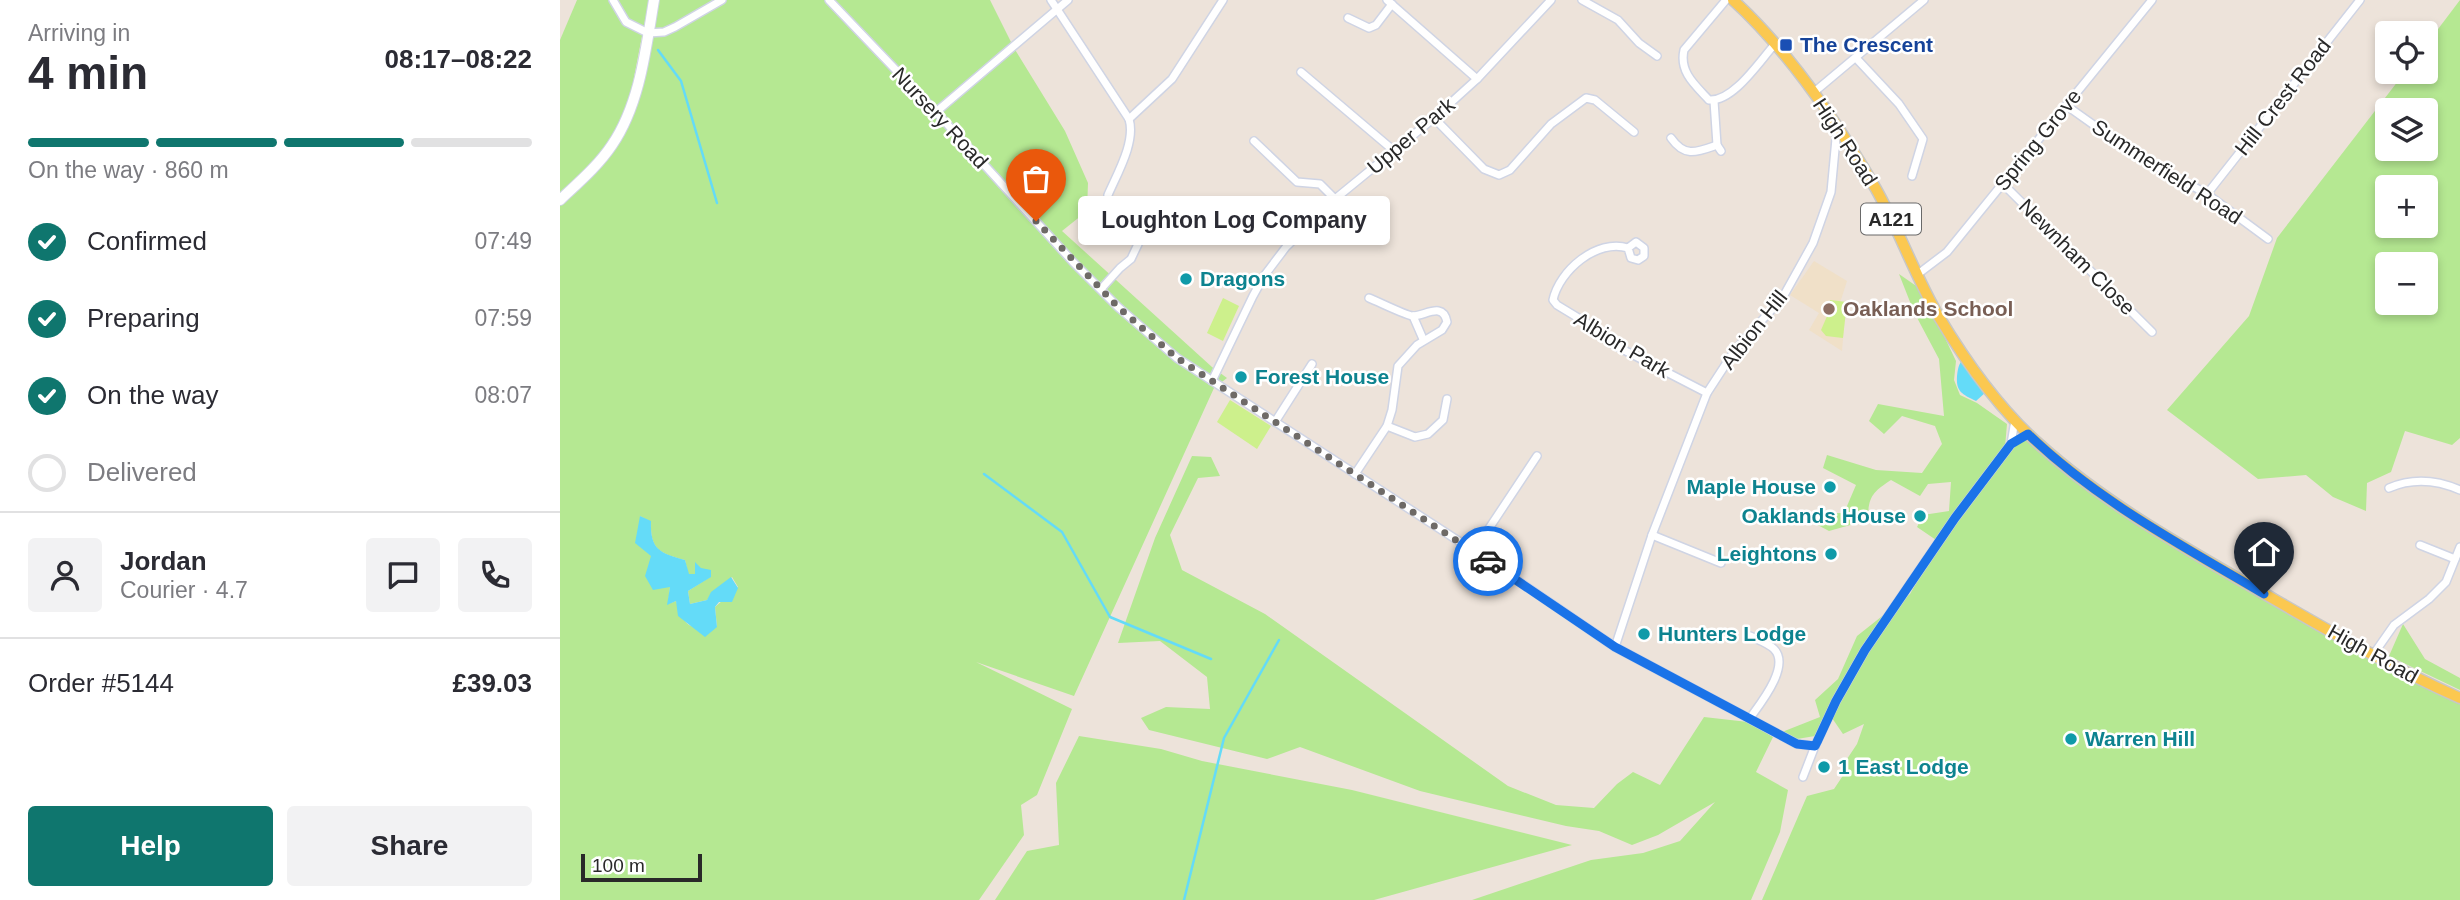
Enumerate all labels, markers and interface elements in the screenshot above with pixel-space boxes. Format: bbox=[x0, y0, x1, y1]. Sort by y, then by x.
text: Arriving in bbox=[28, 20, 130, 46]
map controls bbox=[2375, 21, 2438, 315]
button: locate bbox=[2375, 21, 2438, 84]
place label: The Crescent bbox=[1800, 33, 1933, 56]
street label: Hill Crest Road bbox=[2230, 34, 2335, 159]
marker: The Crescent bbox=[1778, 37, 1794, 53]
text: 08:17–08:22 bbox=[385, 44, 532, 74]
text: 4 min bbox=[28, 47, 148, 99]
street label: Nursery Road bbox=[888, 62, 993, 173]
street label: Spring Grove bbox=[1990, 84, 2085, 195]
street label: Upper Park bbox=[1363, 92, 1459, 179]
street label: High Road bbox=[1809, 94, 1882, 190]
button: layers bbox=[2375, 98, 2438, 161]
street label: Summerfield Road bbox=[2088, 115, 2246, 229]
pin bbox=[1006, 149, 1066, 221]
text: On the way · 860 m bbox=[28, 157, 229, 183]
icon: bag bbox=[1017, 160, 1055, 198]
button: + bbox=[2375, 175, 2438, 238]
street label: Newnham Close bbox=[2015, 194, 2140, 319]
callout: Loughton Log Company bbox=[1078, 196, 1390, 246]
road number: A121 bbox=[1861, 204, 1921, 234]
text: Loughton Log Company bbox=[1101, 207, 1367, 233]
icon: check bbox=[28, 223, 66, 261]
text: Confirmed bbox=[87, 226, 207, 256]
text: 07:49 bbox=[474, 228, 532, 254]
button: − bbox=[2375, 252, 2438, 315]
place label: Dragons bbox=[1200, 267, 1285, 290]
marker: Dragons bbox=[1178, 271, 1194, 287]
street label: Albion Hill bbox=[1716, 286, 1791, 374]
place label: Oaklands School bbox=[1843, 297, 2013, 320]
icon: check bbox=[28, 300, 66, 338]
marker: Oaklands School bbox=[1821, 301, 1837, 317]
text: Preparing bbox=[87, 303, 200, 333]
text: 07:59 bbox=[474, 305, 532, 331]
street label: Albion Park bbox=[1570, 307, 1675, 382]
place label: Forest House bbox=[1255, 365, 1389, 388]
marker: Forest House bbox=[1233, 369, 1249, 385]
icon: check bbox=[28, 377, 66, 415]
text: On the way bbox=[87, 380, 219, 410]
text: 08:07 bbox=[474, 382, 532, 408]
text: Delivered bbox=[87, 457, 197, 487]
place label: Maple House bbox=[1686, 475, 1816, 498]
marker: Maple House bbox=[1822, 479, 1838, 495]
place label: Oaklands House bbox=[1741, 504, 1906, 527]
marker: Oaklands House bbox=[1912, 508, 1928, 524]
pin bbox=[2234, 522, 2294, 594]
courier bbox=[1453, 526, 1523, 596]
icon: home bbox=[2245, 533, 2283, 571]
button: person bbox=[28, 538, 102, 612]
button: chat bbox=[366, 538, 440, 612]
button: phone bbox=[458, 538, 532, 612]
icon: car bbox=[1469, 542, 1507, 580]
place label: Leightons bbox=[1717, 542, 1817, 565]
text: Jordan bbox=[120, 546, 207, 576]
marker: Leightons bbox=[1823, 546, 1839, 562]
text: Courier · 4.7 bbox=[120, 577, 248, 603]
street label: High Road bbox=[2324, 619, 2422, 688]
place label: Hunters Lodge bbox=[1658, 622, 1806, 645]
marker: Hunters Lodge bbox=[1636, 626, 1652, 642]
text: Order #5144 bbox=[28, 668, 174, 698]
text: £39.03 bbox=[452, 668, 532, 698]
place label: Warren Hill bbox=[2085, 727, 2195, 750]
marker: Warren Hill bbox=[2063, 731, 2079, 747]
place label: 1 East Lodge bbox=[1838, 755, 1969, 778]
marker: 1 East Lodge bbox=[1816, 759, 1832, 775]
button: Help bbox=[28, 806, 273, 886]
button: Share bbox=[287, 806, 532, 886]
scale bar bbox=[581, 851, 702, 883]
text: 100 m bbox=[592, 855, 645, 876]

